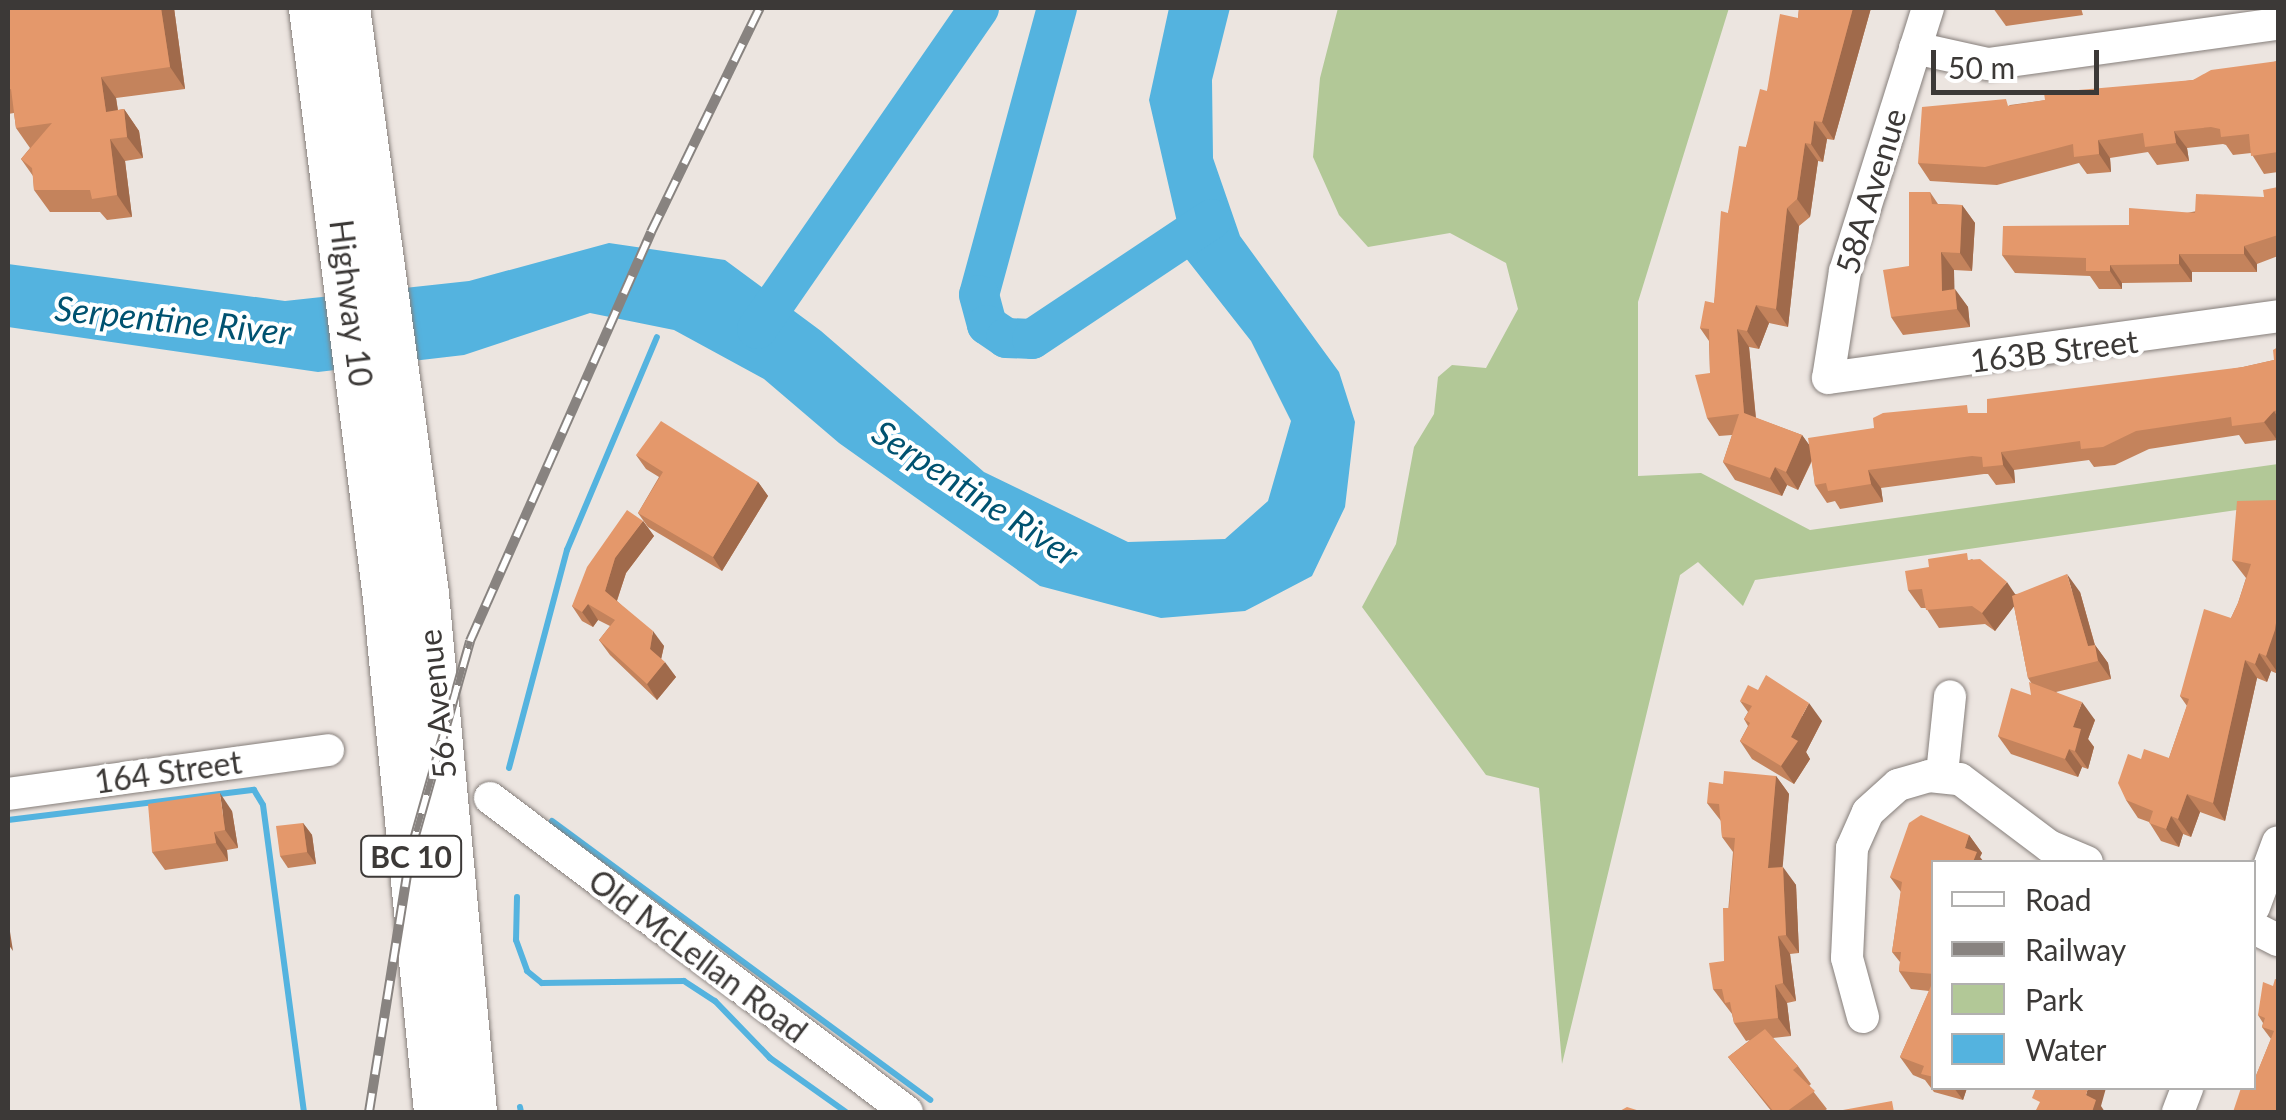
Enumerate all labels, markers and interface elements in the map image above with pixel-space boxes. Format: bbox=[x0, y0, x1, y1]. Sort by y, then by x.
scale bar bbox=[1936, 30, 2104, 92]
text: 50 m bbox=[1948, 49, 2015, 85]
street label: 58A Avenue bbox=[1827, 103, 1915, 279]
street label: Highway 10 bbox=[322, 217, 380, 389]
water label: Serpentine River bbox=[53, 286, 293, 352]
street label: 163B Street bbox=[1968, 322, 2140, 380]
water label: Serpentine River bbox=[865, 410, 1087, 574]
street label: 56 Avenue bbox=[410, 627, 464, 781]
street label: 164 Street bbox=[92, 743, 244, 801]
road number: BC 10 bbox=[358, 831, 464, 881]
legend bbox=[1931, 860, 2256, 1090]
street label: Old McLellan Road bbox=[581, 861, 815, 1051]
text: Road bbox=[2025, 881, 2092, 917]
text: Railway bbox=[2025, 931, 2126, 967]
text: Park bbox=[2025, 981, 2084, 1017]
text: Water bbox=[2025, 1031, 2107, 1067]

